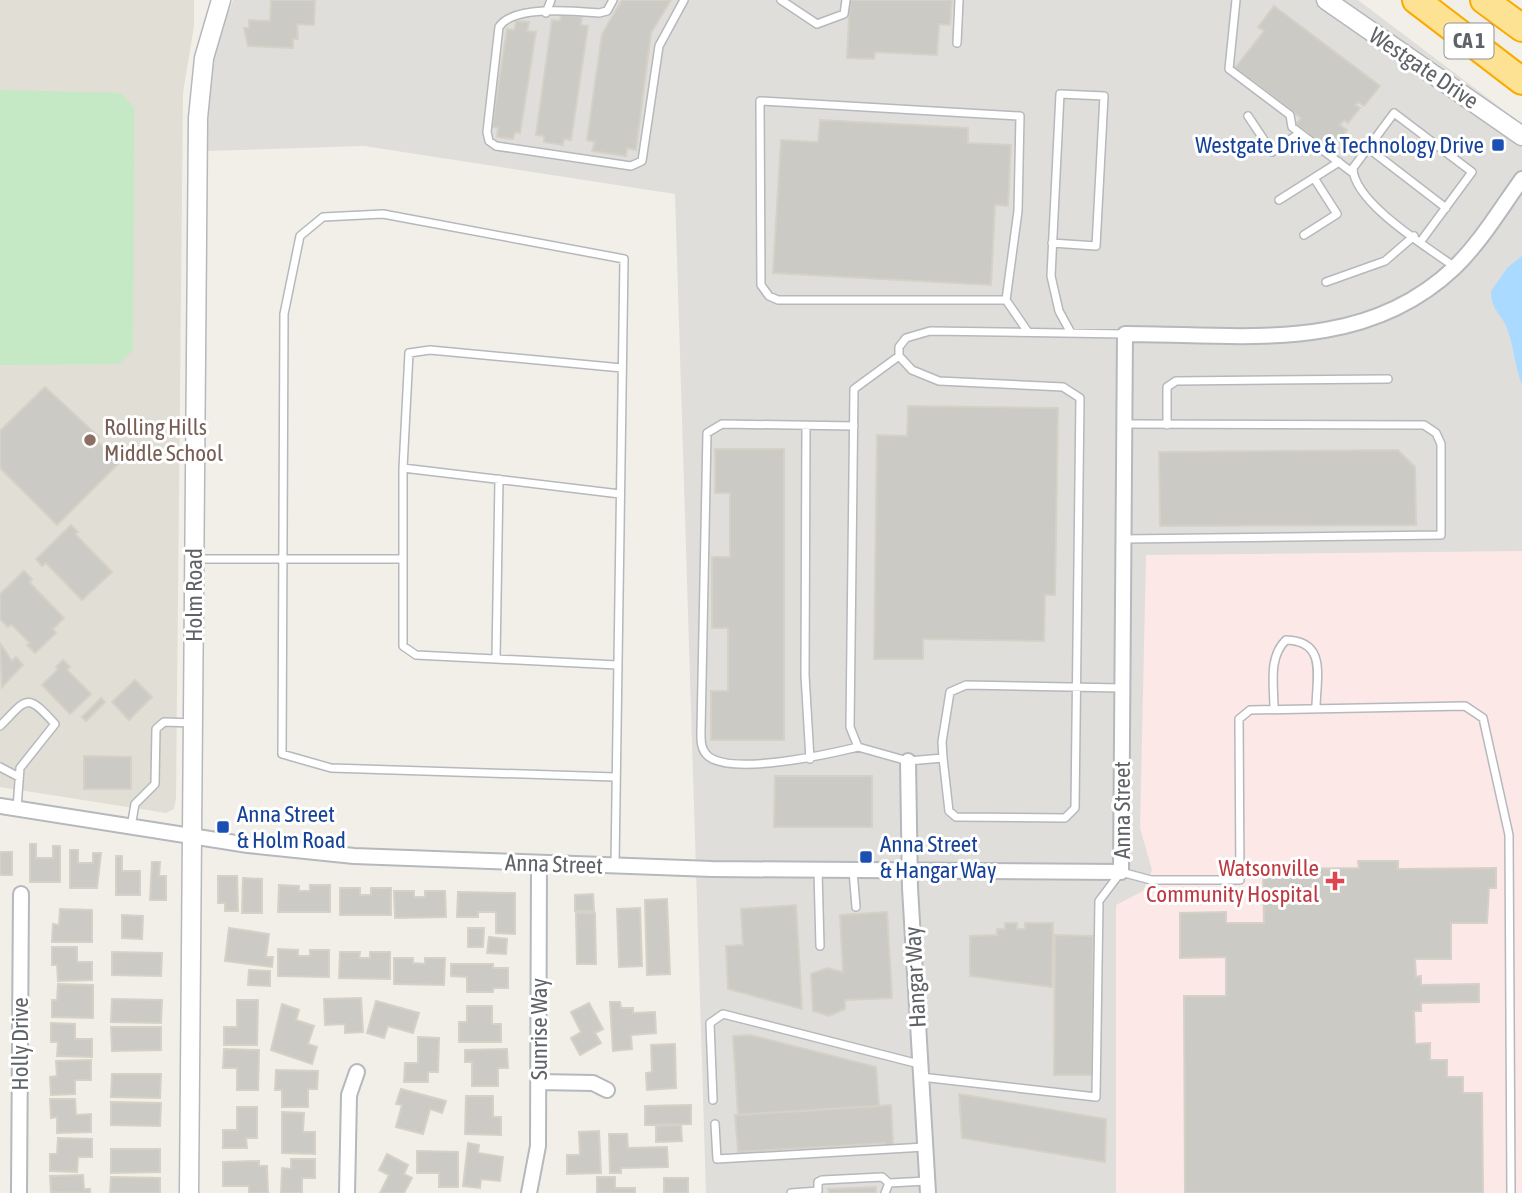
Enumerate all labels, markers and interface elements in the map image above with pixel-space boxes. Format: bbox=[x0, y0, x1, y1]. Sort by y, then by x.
street label: Westgate Drive bbox=[1365, 22, 1483, 114]
road number: CA 1 bbox=[1444, 23, 1494, 58]
place label: Westgate Drive & Technology Drive bbox=[1195, 132, 1484, 158]
marker: Westgate Drive & Technology Drive bbox=[1490, 137, 1506, 153]
place label: Rolling Hills Middle School bbox=[104, 414, 223, 466]
marker: Rolling Hills Middle School bbox=[82, 432, 98, 448]
street label: Holm Road bbox=[181, 548, 207, 642]
street label: Anna Street bbox=[1109, 761, 1135, 859]
place label: Anna Street & Holm Road bbox=[237, 801, 346, 853]
marker: Anna Street & Holm Road bbox=[215, 819, 231, 835]
place label: Anna Street & Hangar Way bbox=[880, 831, 997, 883]
street label: Anna Street bbox=[505, 849, 603, 879]
marker: Anna Street & Hangar Way bbox=[858, 849, 874, 865]
place label: Watsonville Community Hospital bbox=[1146, 855, 1319, 907]
marker: Watsonville Community Hospital bbox=[1325, 871, 1345, 891]
street label: Hangar Way bbox=[899, 926, 931, 1028]
street label: Sunrise Way bbox=[526, 978, 552, 1080]
street label: Holly Drive bbox=[7, 997, 33, 1091]

